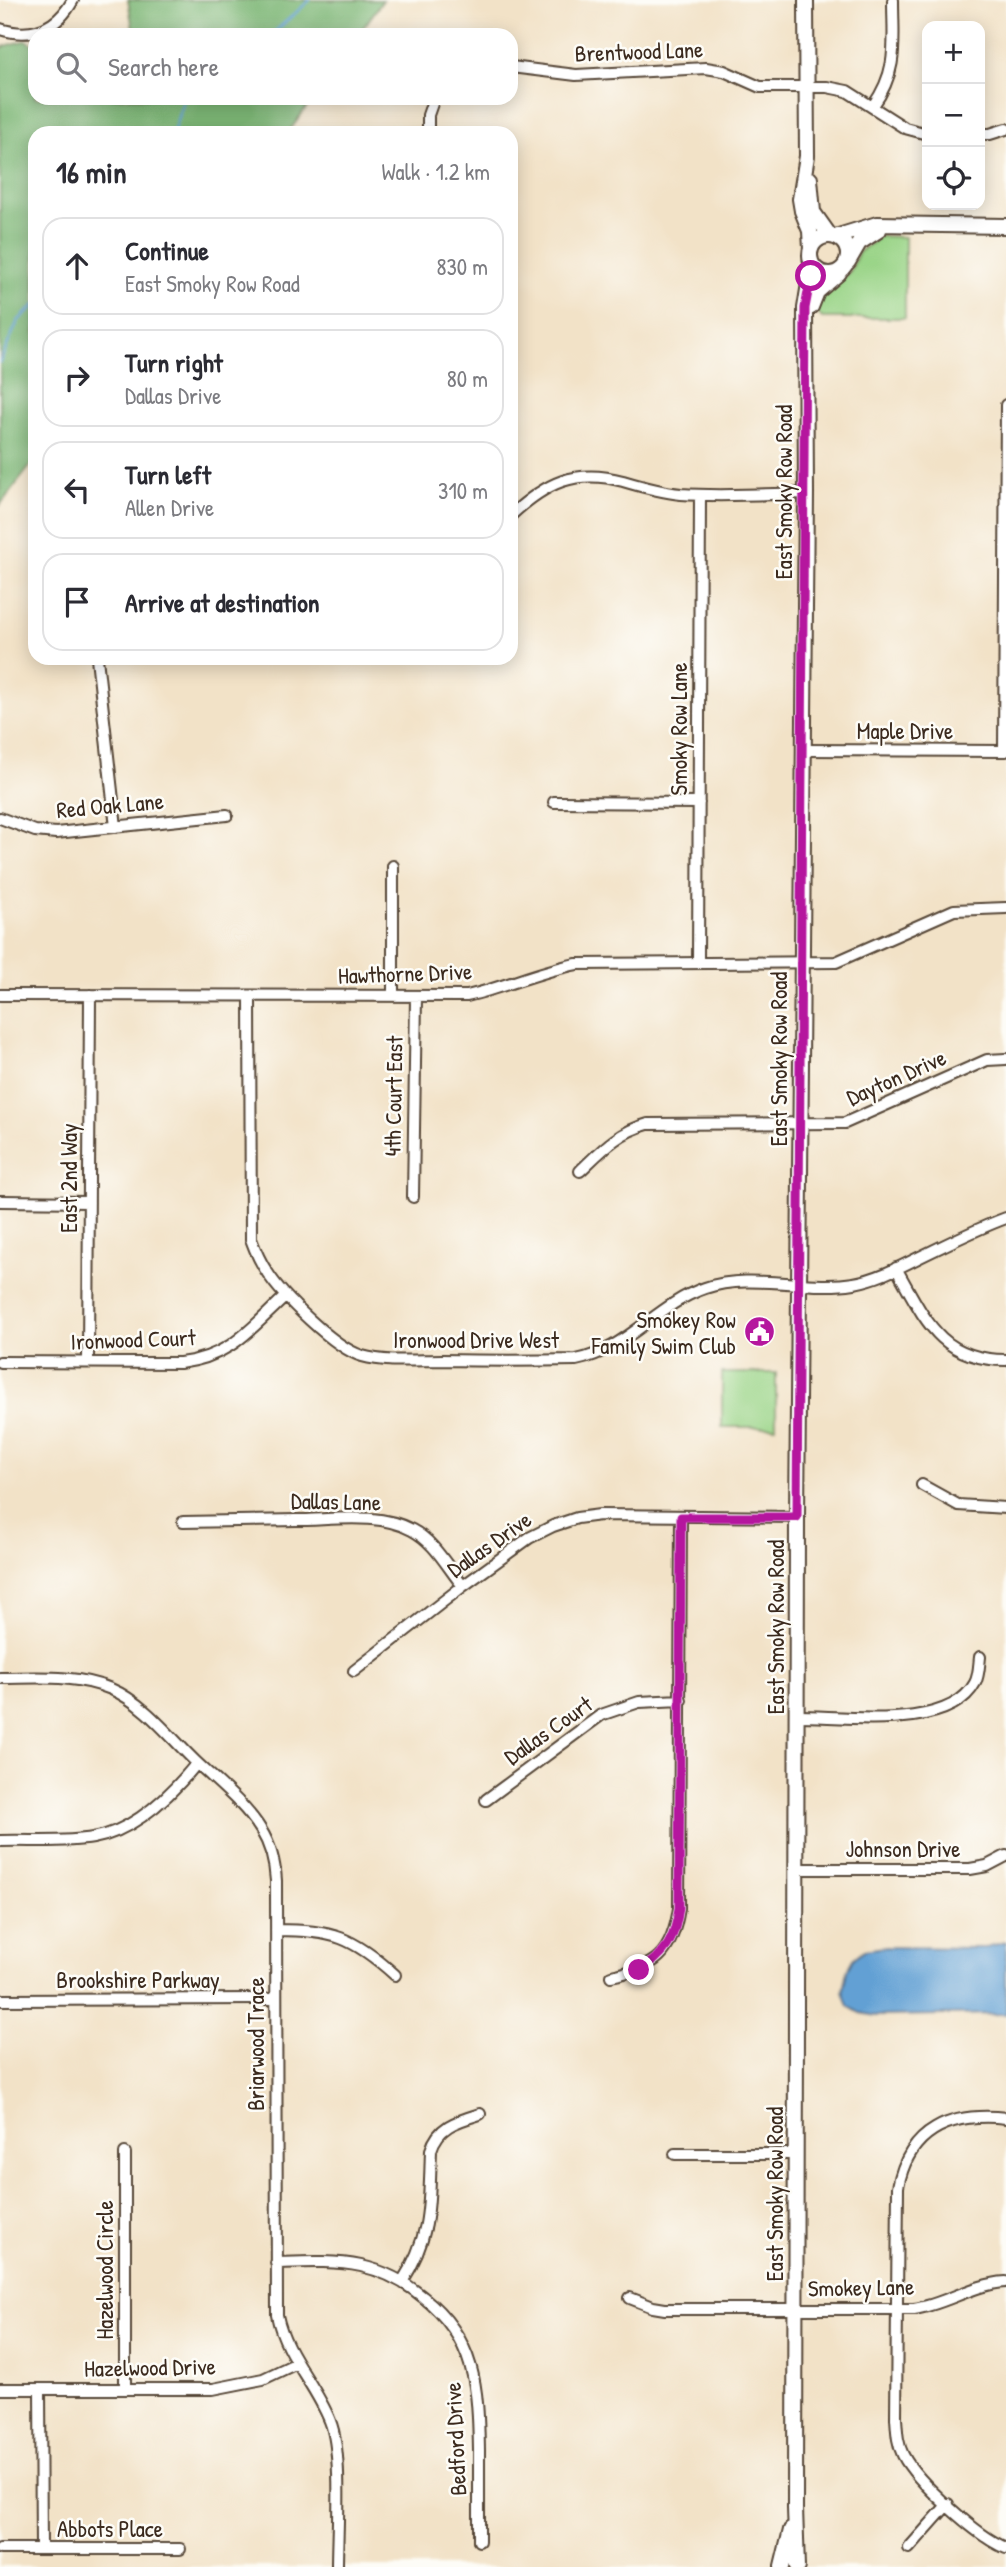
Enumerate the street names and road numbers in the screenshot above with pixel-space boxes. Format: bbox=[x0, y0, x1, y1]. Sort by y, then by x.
street label: Brentwood Lane bbox=[574, 33, 704, 69]
street label: East Smoky Row Road bbox=[768, 405, 799, 579]
street label: Smoky Row Lane bbox=[663, 663, 694, 795]
street label: Maple Drive bbox=[857, 715, 953, 746]
street label: Red Oak Lane bbox=[55, 785, 165, 825]
street label: Hawthorne Drive bbox=[337, 955, 473, 991]
street label: East Smoky Row Road bbox=[763, 972, 794, 1146]
street label: 4th Court East bbox=[376, 1034, 410, 1157]
street label: Dayton Drive bbox=[841, 1041, 951, 1113]
street label: East 2nd Way bbox=[53, 1123, 84, 1233]
street label: Ironwood Court bbox=[70, 1321, 197, 1357]
street label: Ironwood Drive West bbox=[393, 1324, 560, 1355]
street label: Dallas Lane bbox=[291, 1485, 381, 1517]
street label: Dallas Drive bbox=[441, 1504, 537, 1584]
street label: East Smoky Row Road bbox=[760, 1540, 791, 1714]
street label: Dallas Court bbox=[498, 1688, 599, 1772]
street label: Johnson Drive bbox=[846, 1833, 960, 1864]
street label: Brookshire Parkway bbox=[56, 1964, 220, 1995]
street label: Briarwood Trace bbox=[240, 1977, 271, 2111]
street label: East Smoky Row Road bbox=[759, 2107, 790, 2281]
street label: Hazelwood Circle bbox=[89, 2200, 120, 2340]
street label: Smokey Lane bbox=[808, 2271, 914, 2303]
street label: Hazelwood Drive bbox=[84, 2350, 216, 2384]
street label: Bedford Drive bbox=[437, 2381, 473, 2497]
street label: Abbots Place bbox=[57, 2513, 163, 2544]

